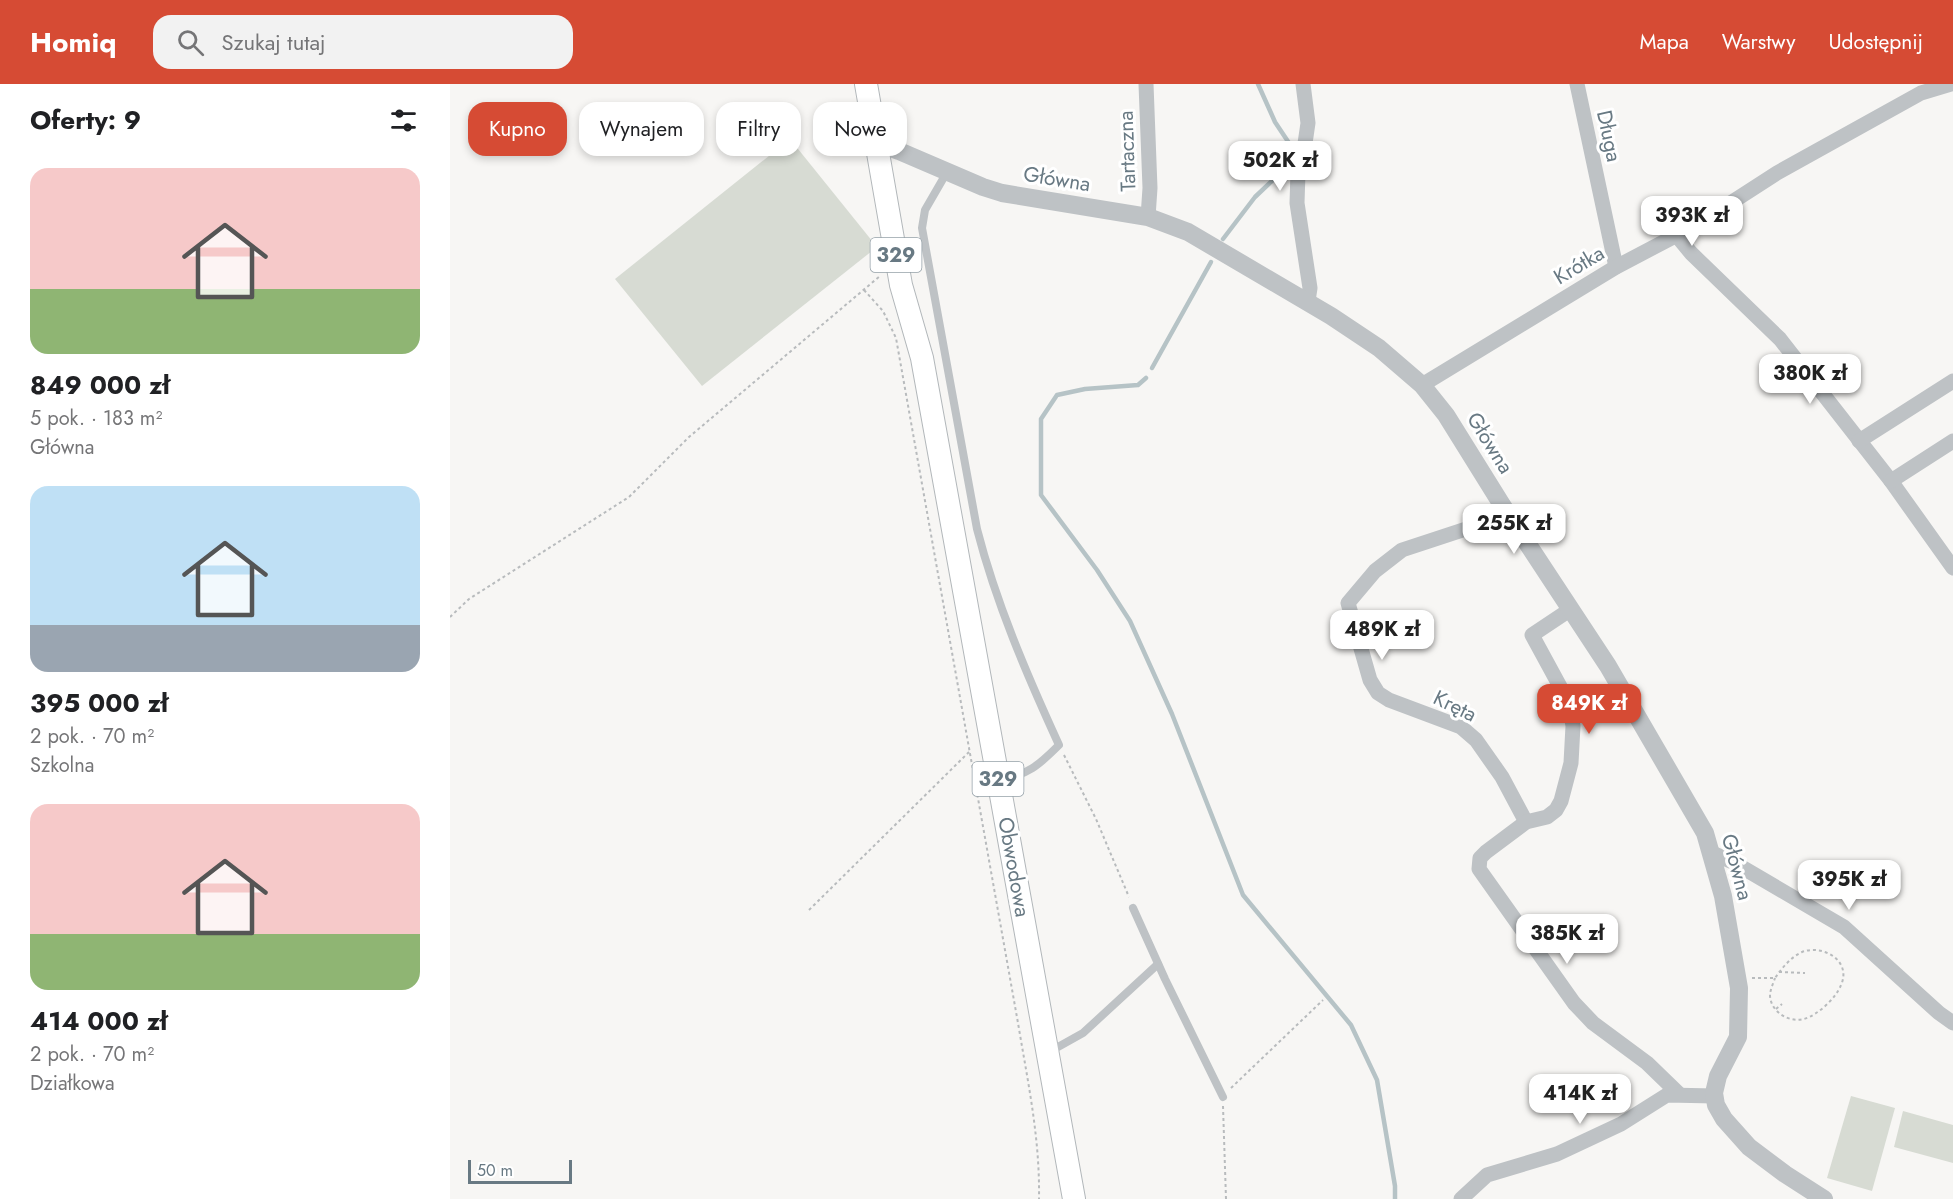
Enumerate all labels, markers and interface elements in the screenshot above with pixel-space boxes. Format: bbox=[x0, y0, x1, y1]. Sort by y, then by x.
search box bbox=[153, 15, 573, 69]
text: Homiq bbox=[30, 22, 117, 63]
icon: search bbox=[174, 26, 207, 59]
text: Szukaj tutaj bbox=[222, 26, 326, 58]
text: Mapa bbox=[1640, 27, 1689, 57]
text: Warstwy bbox=[1722, 27, 1795, 57]
text: Udostępnij bbox=[1828, 27, 1923, 57]
text: Oferty: 9 bbox=[30, 101, 141, 139]
chip: Kupno bbox=[468, 102, 567, 156]
chip: Wynajem bbox=[579, 102, 704, 156]
chip: Filtry bbox=[716, 102, 801, 156]
chip: Nowe bbox=[813, 102, 907, 156]
icon: filters bbox=[387, 104, 420, 137]
street label: Długa bbox=[1589, 107, 1629, 165]
street label: Tartaczna bbox=[1111, 110, 1143, 192]
pin: 502K zł bbox=[1225, 141, 1335, 192]
text: 502K zł bbox=[1242, 146, 1318, 175]
street label: Główna bbox=[1021, 159, 1093, 199]
pin: 393K zł bbox=[1637, 196, 1747, 247]
text: 393K zł bbox=[1655, 201, 1729, 230]
icon: home bbox=[171, 207, 279, 315]
road number: 329 bbox=[870, 238, 922, 272]
street label: Krótka bbox=[1548, 238, 1610, 292]
pin: 380K zł bbox=[1755, 354, 1865, 405]
text: 380K zł bbox=[1773, 359, 1847, 388]
text: 849 000 zł bbox=[30, 366, 170, 404]
text: 5 pok. · 183 m² bbox=[30, 404, 162, 433]
street label: Główna bbox=[1459, 406, 1521, 480]
text: Główna bbox=[30, 433, 94, 462]
pin: 255K zł bbox=[1459, 504, 1569, 555]
text: 255K zł bbox=[1477, 509, 1551, 538]
icon: home bbox=[171, 525, 279, 633]
pin: 489K zł bbox=[1327, 610, 1437, 661]
text: 489K zł bbox=[1344, 615, 1420, 644]
street label: Kręta bbox=[1428, 683, 1482, 729]
text: 395 000 zł bbox=[30, 684, 168, 722]
pin: 849K zł bbox=[1534, 684, 1644, 735]
text: 849K zł bbox=[1551, 689, 1627, 718]
text: 2 pok. · 70 m² bbox=[30, 722, 154, 751]
text: Szkolna bbox=[30, 751, 94, 780]
road number: 329 bbox=[972, 762, 1024, 796]
street label: Obwodowa bbox=[990, 815, 1038, 919]
street label: Główna bbox=[1714, 830, 1760, 904]
icon: home bbox=[171, 843, 279, 951]
pin: 395K zł bbox=[1794, 860, 1904, 911]
text: 395K zł bbox=[1812, 865, 1886, 894]
pin: 385K zł bbox=[1512, 914, 1622, 965]
text: 385K zł bbox=[1530, 919, 1604, 948]
text: 414 000 zł bbox=[30, 1002, 167, 1040]
text: 2 pok. · 70 m² bbox=[30, 1040, 154, 1069]
text: Działkowa bbox=[30, 1069, 115, 1098]
pin: 414K zł bbox=[1525, 1074, 1635, 1125]
text: 414K zł bbox=[1543, 1079, 1617, 1108]
scale bar bbox=[468, 1157, 572, 1184]
text: 50 m bbox=[477, 1159, 513, 1182]

